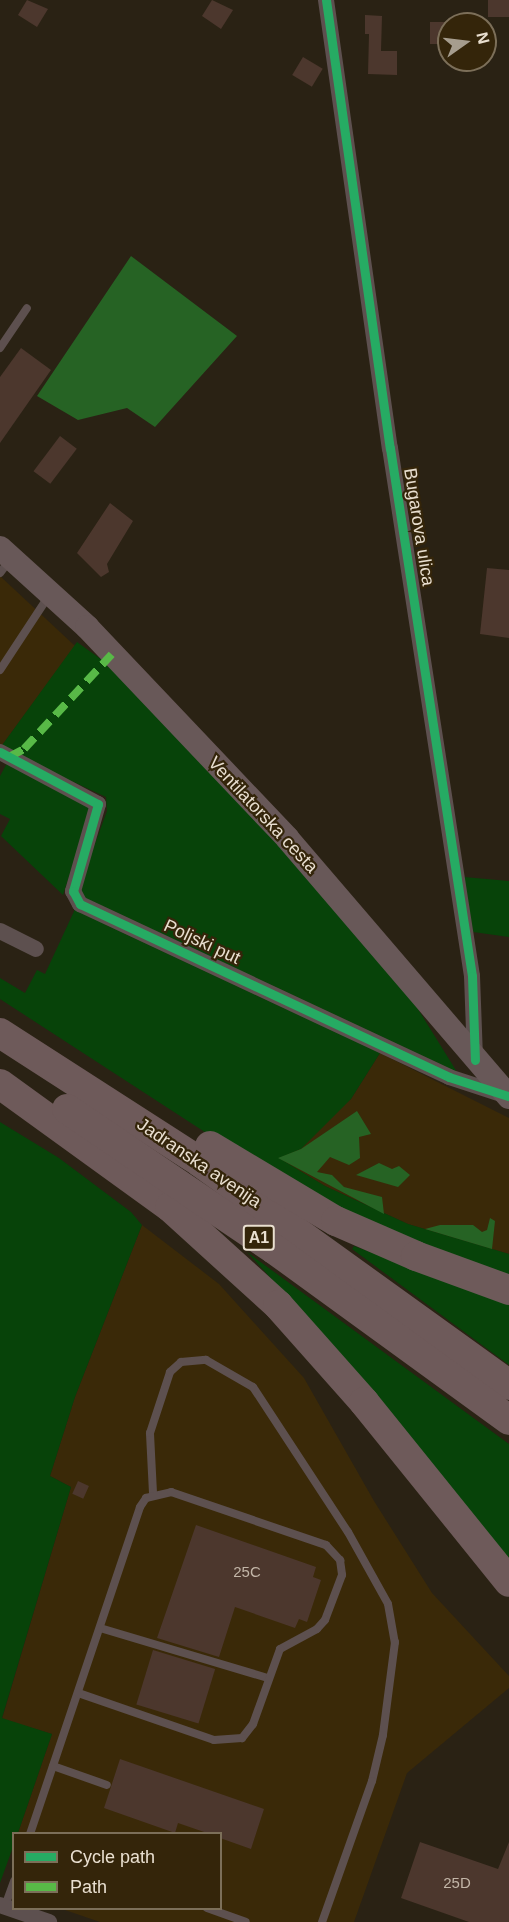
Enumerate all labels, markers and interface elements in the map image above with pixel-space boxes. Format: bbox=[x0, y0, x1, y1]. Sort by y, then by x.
north arrow bbox=[437, 12, 497, 72]
text: N bbox=[473, 30, 493, 46]
street label: Bugarova ulica bbox=[399, 467, 439, 587]
street label: Ventilatorska cesta bbox=[204, 752, 322, 878]
street label: Poljski put bbox=[160, 915, 244, 969]
street label: Jadranska avenija bbox=[133, 1113, 265, 1213]
road number: A1 bbox=[242, 1225, 276, 1251]
house number: 25C bbox=[233, 1563, 261, 1581]
legend bbox=[12, 1832, 222, 1910]
text: Cycle path bbox=[70, 1847, 155, 1867]
house number: 25D bbox=[443, 1874, 471, 1892]
text: Path bbox=[70, 1877, 107, 1897]

